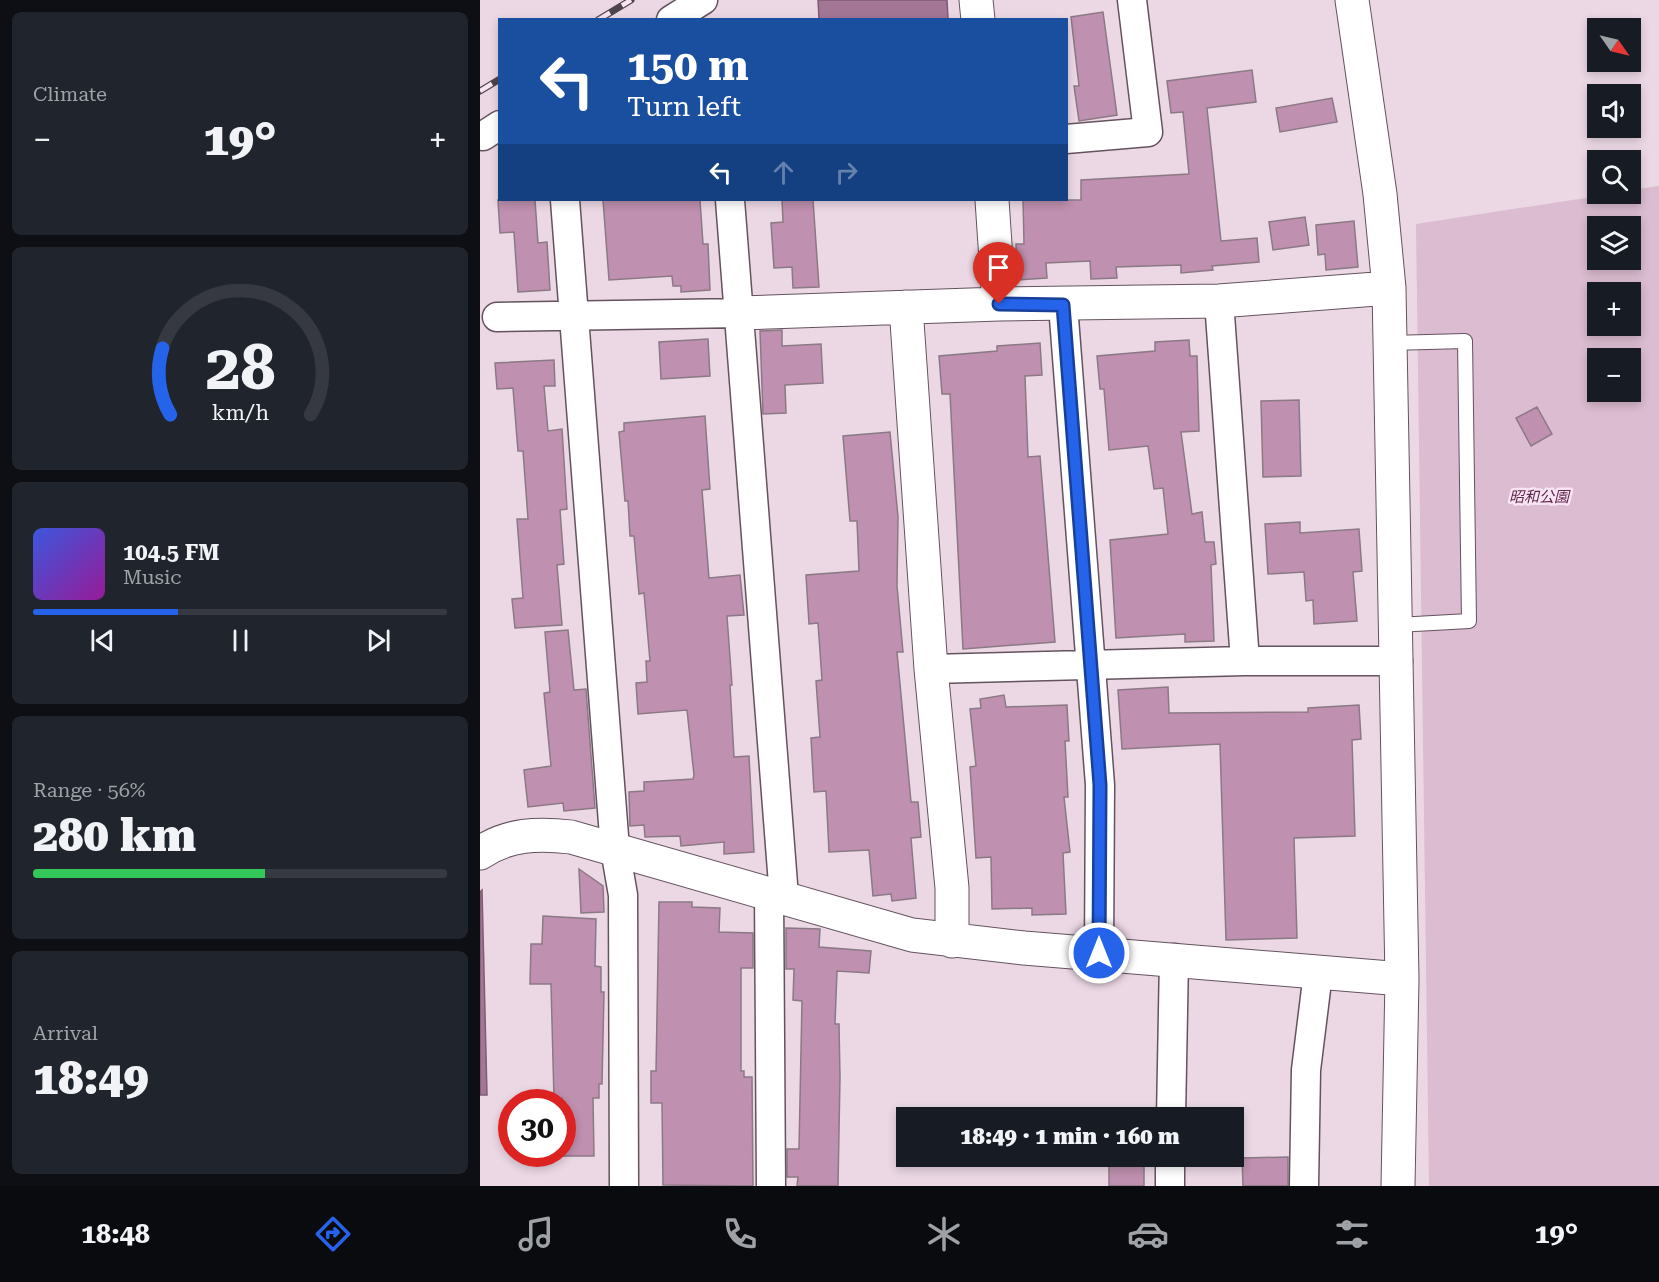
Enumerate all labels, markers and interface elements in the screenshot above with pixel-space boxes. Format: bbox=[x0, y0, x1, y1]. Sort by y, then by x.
north arrow bbox=[1587, 18, 1641, 72]
map controls bbox=[1587, 18, 1641, 402]
text: 150 m bbox=[627, 41, 749, 90]
icon: left bbox=[528, 42, 606, 120]
text: Climate bbox=[33, 82, 107, 106]
button: sound bbox=[1587, 84, 1641, 138]
text: Turn left bbox=[627, 91, 741, 123]
text: 19° bbox=[204, 113, 277, 166]
text: − bbox=[33, 120, 51, 159]
text: + bbox=[429, 120, 447, 159]
button: search bbox=[1587, 150, 1641, 204]
icon: left bbox=[704, 156, 737, 189]
icon: ahead bbox=[767, 156, 800, 189]
icon: right bbox=[830, 156, 863, 189]
button: layers bbox=[1587, 216, 1641, 270]
pin bbox=[973, 242, 1024, 304]
icon: arrive bbox=[982, 251, 1015, 284]
button: + bbox=[1587, 282, 1641, 336]
text: 28 bbox=[205, 331, 275, 404]
button: − bbox=[1587, 348, 1641, 402]
text: km/h bbox=[211, 401, 269, 426]
park label: 昭和公園 bbox=[1509, 488, 1571, 506]
text: 104.5 FM bbox=[123, 540, 220, 565]
text: Music bbox=[123, 565, 182, 589]
icon: previous bbox=[86, 624, 119, 657]
icon: pause bbox=[224, 624, 257, 657]
icon: next bbox=[362, 624, 395, 657]
text: Range · 56% bbox=[33, 778, 145, 802]
text: 280 km bbox=[33, 809, 196, 862]
position arrow bbox=[1067, 921, 1131, 985]
text: Arrival bbox=[33, 1021, 98, 1045]
text: 18:49 bbox=[33, 1052, 149, 1105]
speed limit sign: 30 bbox=[498, 1089, 576, 1167]
text: 18:49 · 1 min · 160 m bbox=[960, 1124, 1180, 1149]
icon: directions bbox=[312, 1213, 354, 1255]
icon: music bbox=[515, 1213, 557, 1255]
icon: phone bbox=[719, 1213, 761, 1255]
icon: climate bbox=[923, 1213, 965, 1255]
icon: car bbox=[1127, 1213, 1169, 1255]
icon: filters bbox=[1331, 1213, 1373, 1255]
text: 18:48 bbox=[81, 1218, 150, 1250]
text: 19° bbox=[1534, 1218, 1578, 1250]

